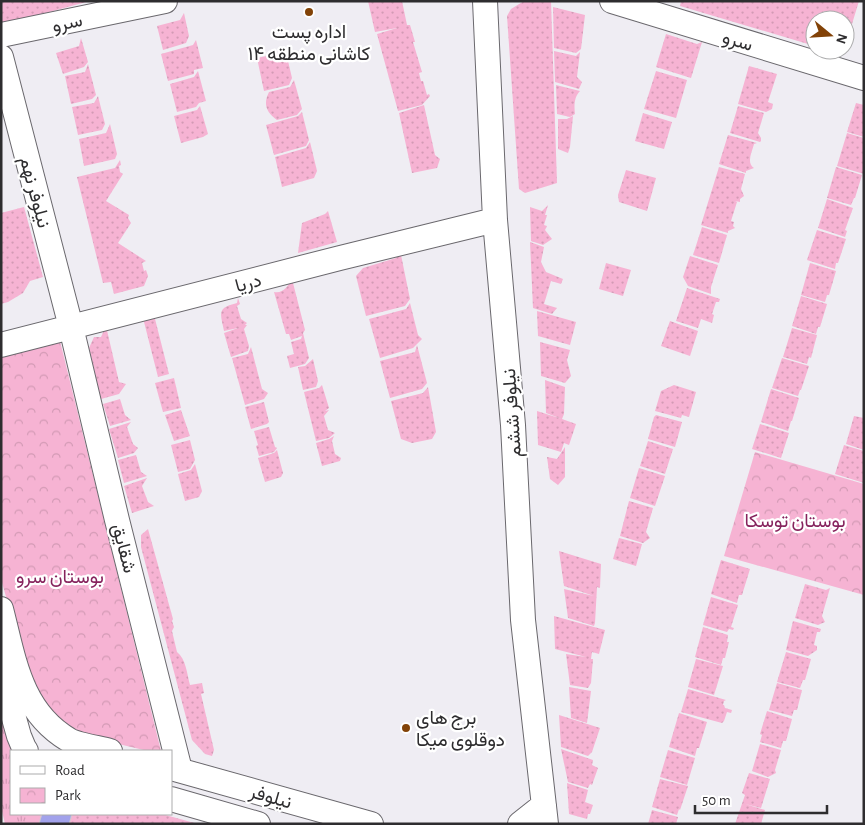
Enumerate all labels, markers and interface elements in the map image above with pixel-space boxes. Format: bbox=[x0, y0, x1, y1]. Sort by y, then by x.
marker: اداره پست کاشانی منطقه ۱۴ bbox=[303, 6, 315, 18]
north arrow bbox=[805, 10, 855, 60]
street label: سرو bbox=[50, 11, 84, 37]
place label: اداره پست کاشانی منطقه ۱۴ bbox=[248, 23, 370, 65]
street label: سرو bbox=[720, 28, 755, 56]
text: N bbox=[833, 32, 850, 46]
street label: نیلوفر نهم bbox=[14, 155, 53, 231]
street label: دریا bbox=[233, 271, 264, 297]
street label: نیلوفر ششم bbox=[500, 368, 527, 458]
park label: بوستان توسکا bbox=[744, 512, 846, 532]
street label: شقایق bbox=[107, 522, 139, 575]
park label: بوستان سرو bbox=[16, 568, 104, 588]
place label: برج های دوقلوی میکا bbox=[416, 709, 505, 751]
marker: برج های دوقلوی میکا bbox=[400, 722, 412, 734]
legend bbox=[10, 750, 172, 815]
text: Road bbox=[55, 763, 85, 778]
street label: نیلوفر bbox=[246, 782, 294, 813]
scale bar bbox=[695, 782, 828, 814]
text: Park bbox=[55, 788, 81, 803]
text: 50 m bbox=[702, 793, 731, 808]

